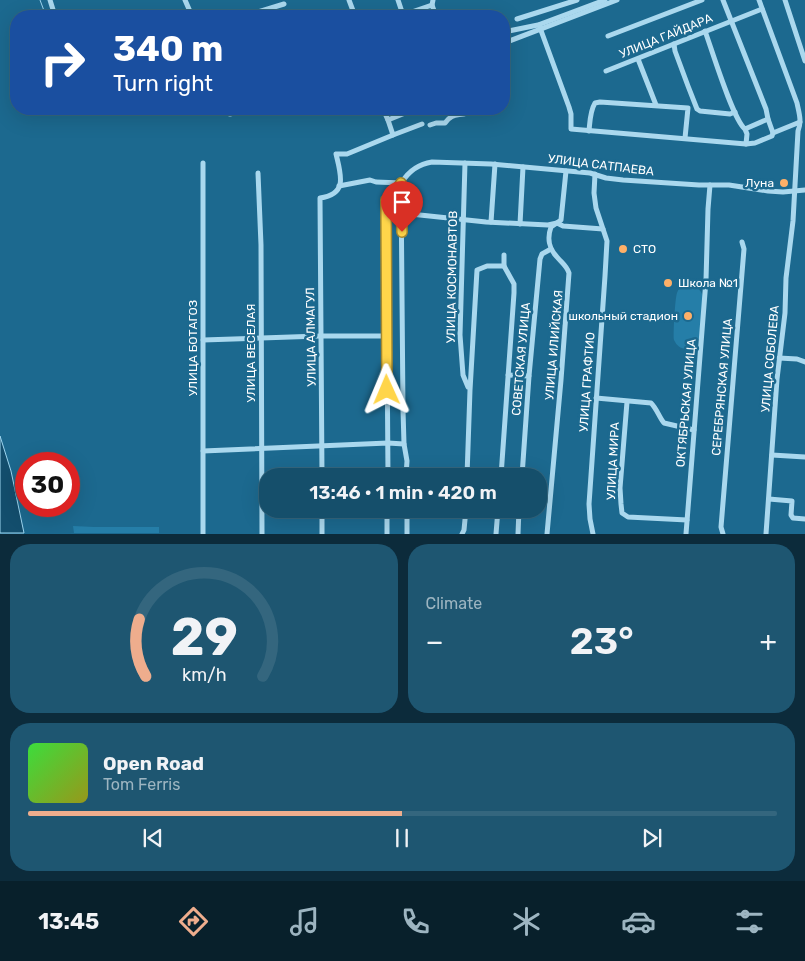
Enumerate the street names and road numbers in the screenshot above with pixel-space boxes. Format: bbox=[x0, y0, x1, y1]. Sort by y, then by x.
street label: УЛИЦА ГАЙДАРА bbox=[617, 11, 715, 61]
street label: УЛИЦА САТПАЕВА bbox=[547, 152, 655, 178]
street label: УЛИЦА КОСМОНАВТОВ bbox=[444, 211, 460, 343]
street label: УЛИЦА АЛМАГУЛ bbox=[303, 287, 319, 387]
street label: УЛИЦА ИЛИЙСКАЯ bbox=[542, 289, 566, 401]
street label: УЛИЦА БОТАГОЗ bbox=[186, 300, 200, 396]
street label: СОВЕТСКАЯ УЛИЦА bbox=[509, 302, 533, 416]
street label: УЛИЦА ВЕСЕЛАЯ bbox=[244, 304, 258, 402]
street label: УЛИЦА СОБОЛЕВА bbox=[758, 305, 782, 413]
street label: СЕРЕБРЯНСКАЯ УЛИЦА bbox=[709, 318, 735, 456]
street label: УЛИЦА ГРАФТИО bbox=[577, 332, 597, 432]
street label: ОКТЯБРЬСКАЯ УЛИЦА bbox=[673, 338, 699, 468]
street label: УЛИЦА МИРА bbox=[604, 422, 622, 500]

